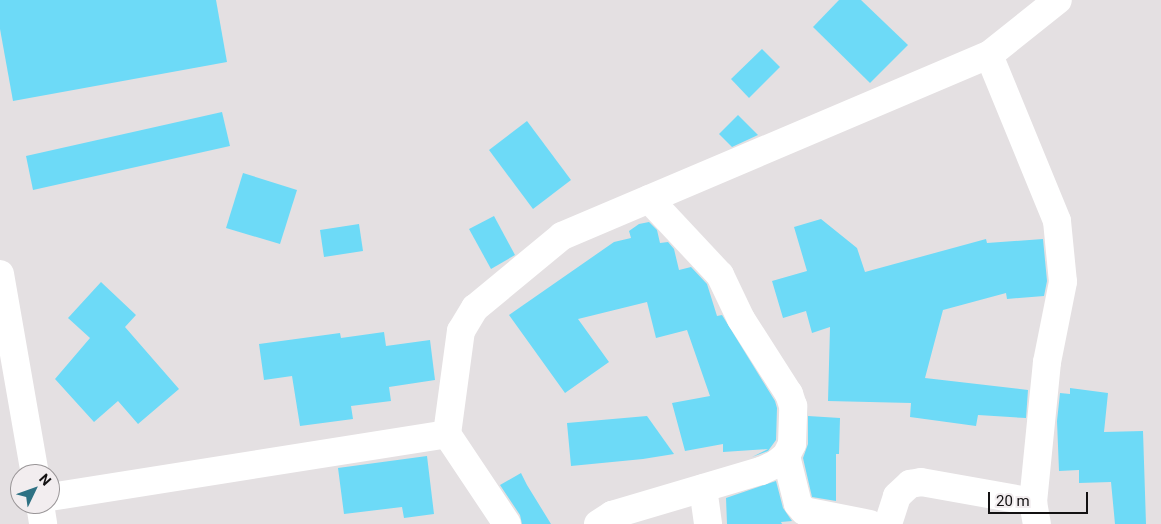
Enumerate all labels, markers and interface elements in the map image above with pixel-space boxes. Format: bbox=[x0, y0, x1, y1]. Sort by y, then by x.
north arrow bbox=[10, 464, 60, 514]
text: N bbox=[36, 471, 55, 489]
scale bar bbox=[991, 482, 1091, 514]
text: 20 m bbox=[996, 492, 1030, 510]

